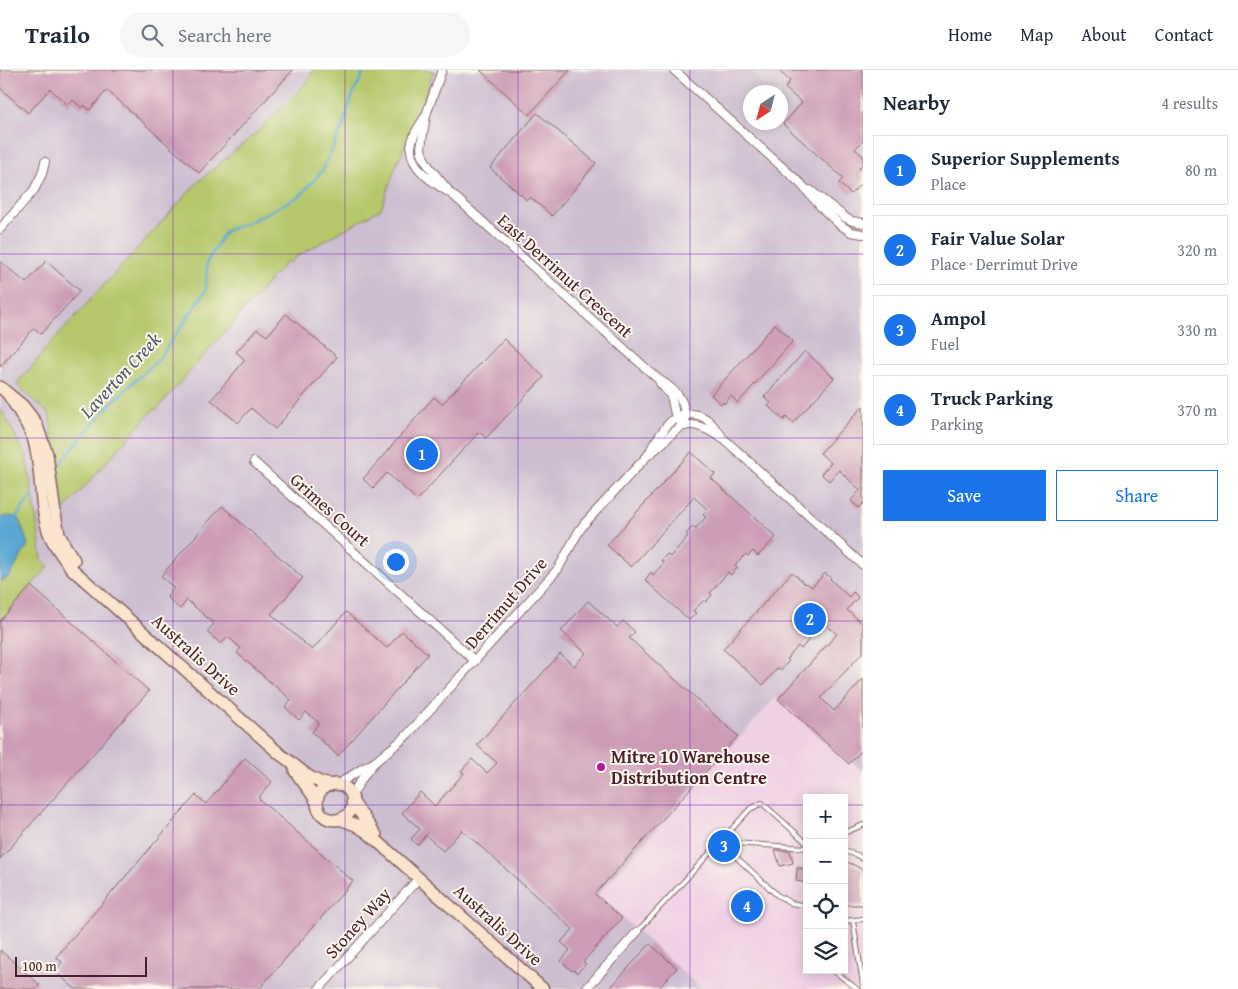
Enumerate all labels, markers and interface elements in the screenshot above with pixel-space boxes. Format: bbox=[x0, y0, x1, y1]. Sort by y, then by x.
search box bbox=[120, 12, 470, 57]
text: Trailo bbox=[25, 17, 90, 52]
icon: search bbox=[138, 21, 166, 49]
text: Search here bbox=[178, 21, 272, 49]
text: Home bbox=[948, 21, 992, 48]
text: Map bbox=[1020, 21, 1053, 48]
text: About bbox=[1081, 21, 1127, 48]
text: Contact bbox=[1155, 21, 1213, 48]
north arrow bbox=[743, 85, 788, 130]
text: Nearby bbox=[883, 87, 950, 118]
text: 4 results bbox=[1161, 91, 1218, 115]
text: Superior Supplements bbox=[931, 144, 1120, 172]
text: 1 bbox=[896, 158, 904, 182]
text: 80 m bbox=[1185, 158, 1217, 182]
text: Place bbox=[931, 172, 966, 196]
street label: East Derrimut Crescent bbox=[491, 207, 640, 344]
text: Fair Value Solar bbox=[931, 224, 1065, 252]
text: 2 bbox=[896, 238, 904, 262]
text: 320 m bbox=[1177, 238, 1217, 262]
text: Place · Derrimut Drive bbox=[931, 252, 1078, 276]
text: Ampol bbox=[931, 304, 986, 332]
text: 3 bbox=[896, 318, 904, 342]
text: 330 m bbox=[1177, 318, 1217, 342]
water label: Laverton Creek bbox=[72, 326, 167, 425]
text: Fuel bbox=[931, 332, 959, 356]
text: Truck Parking bbox=[931, 384, 1053, 412]
text: 4 bbox=[896, 398, 904, 422]
text: 370 m bbox=[1177, 398, 1217, 422]
text: Parking bbox=[931, 412, 983, 436]
pin: 1 bbox=[406, 435, 438, 473]
street label: Grimes Court bbox=[284, 466, 377, 553]
button: Save bbox=[883, 470, 1046, 521]
button: Share bbox=[1056, 470, 1218, 521]
your location bbox=[383, 549, 409, 575]
street label: Derrimut Drive bbox=[458, 551, 553, 655]
pin: 2 bbox=[794, 600, 826, 638]
street label: Australis Drive bbox=[146, 607, 247, 702]
place label: Mitre 10 Warehouse Distribution Centre bbox=[611, 743, 770, 791]
marker: Mitre 10 Warehouse Distribution Centre bbox=[595, 761, 607, 773]
map controls bbox=[803, 794, 848, 974]
button: + bbox=[803, 794, 848, 839]
pin: 3 bbox=[708, 827, 740, 865]
button: − bbox=[803, 839, 848, 884]
street label: Australis Drive bbox=[448, 877, 549, 972]
street label: Stoney Way bbox=[318, 881, 397, 964]
button: locate bbox=[803, 884, 848, 929]
pin: 4 bbox=[731, 887, 763, 925]
button: layers bbox=[803, 929, 848, 974]
scale bar bbox=[15, 954, 148, 977]
text: 100 m bbox=[22, 956, 57, 976]

